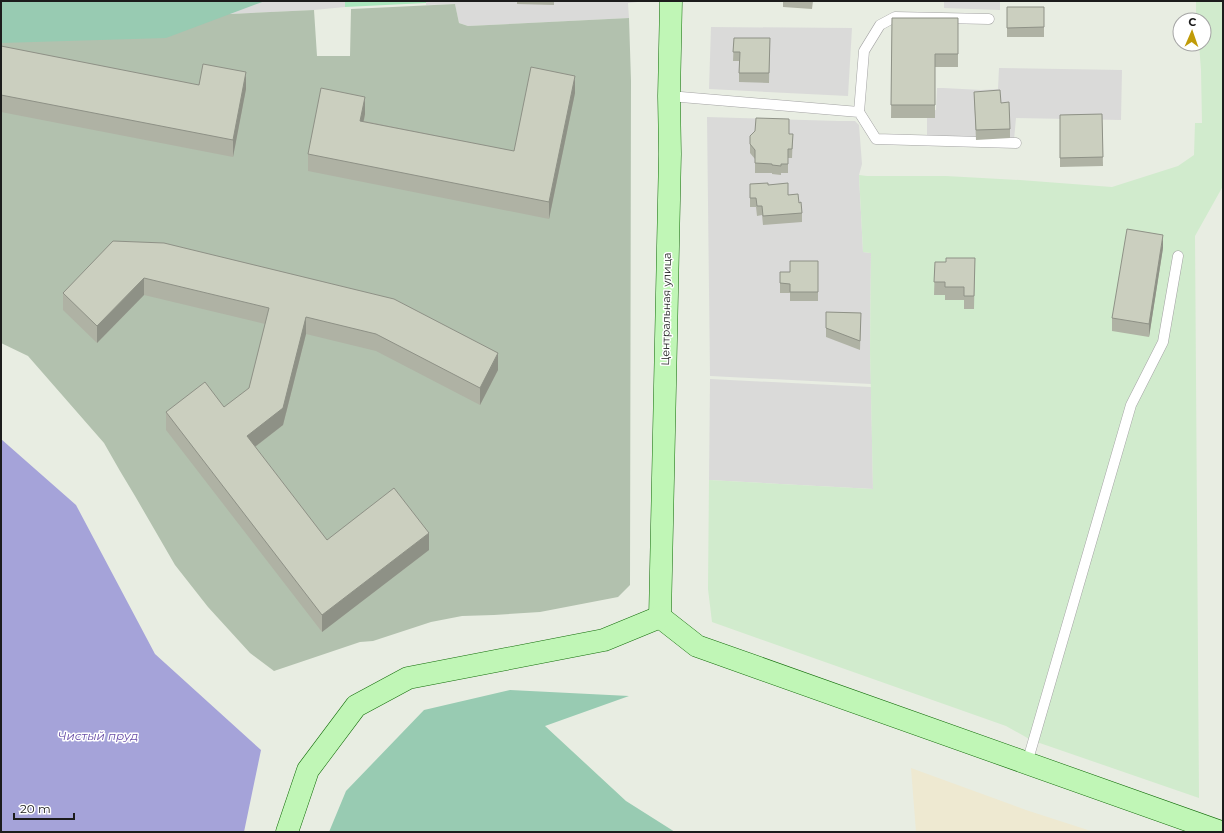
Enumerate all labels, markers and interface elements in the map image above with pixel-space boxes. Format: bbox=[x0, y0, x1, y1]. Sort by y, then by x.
north arrow bbox=[1172, 12, 1212, 52]
text: С bbox=[1188, 15, 1197, 29]
street label: Центральная улица bbox=[658, 252, 674, 366]
water label: Чистый пруд bbox=[58, 728, 139, 743]
scale bar bbox=[14, 795, 74, 821]
text: 20 m bbox=[20, 801, 51, 816]

